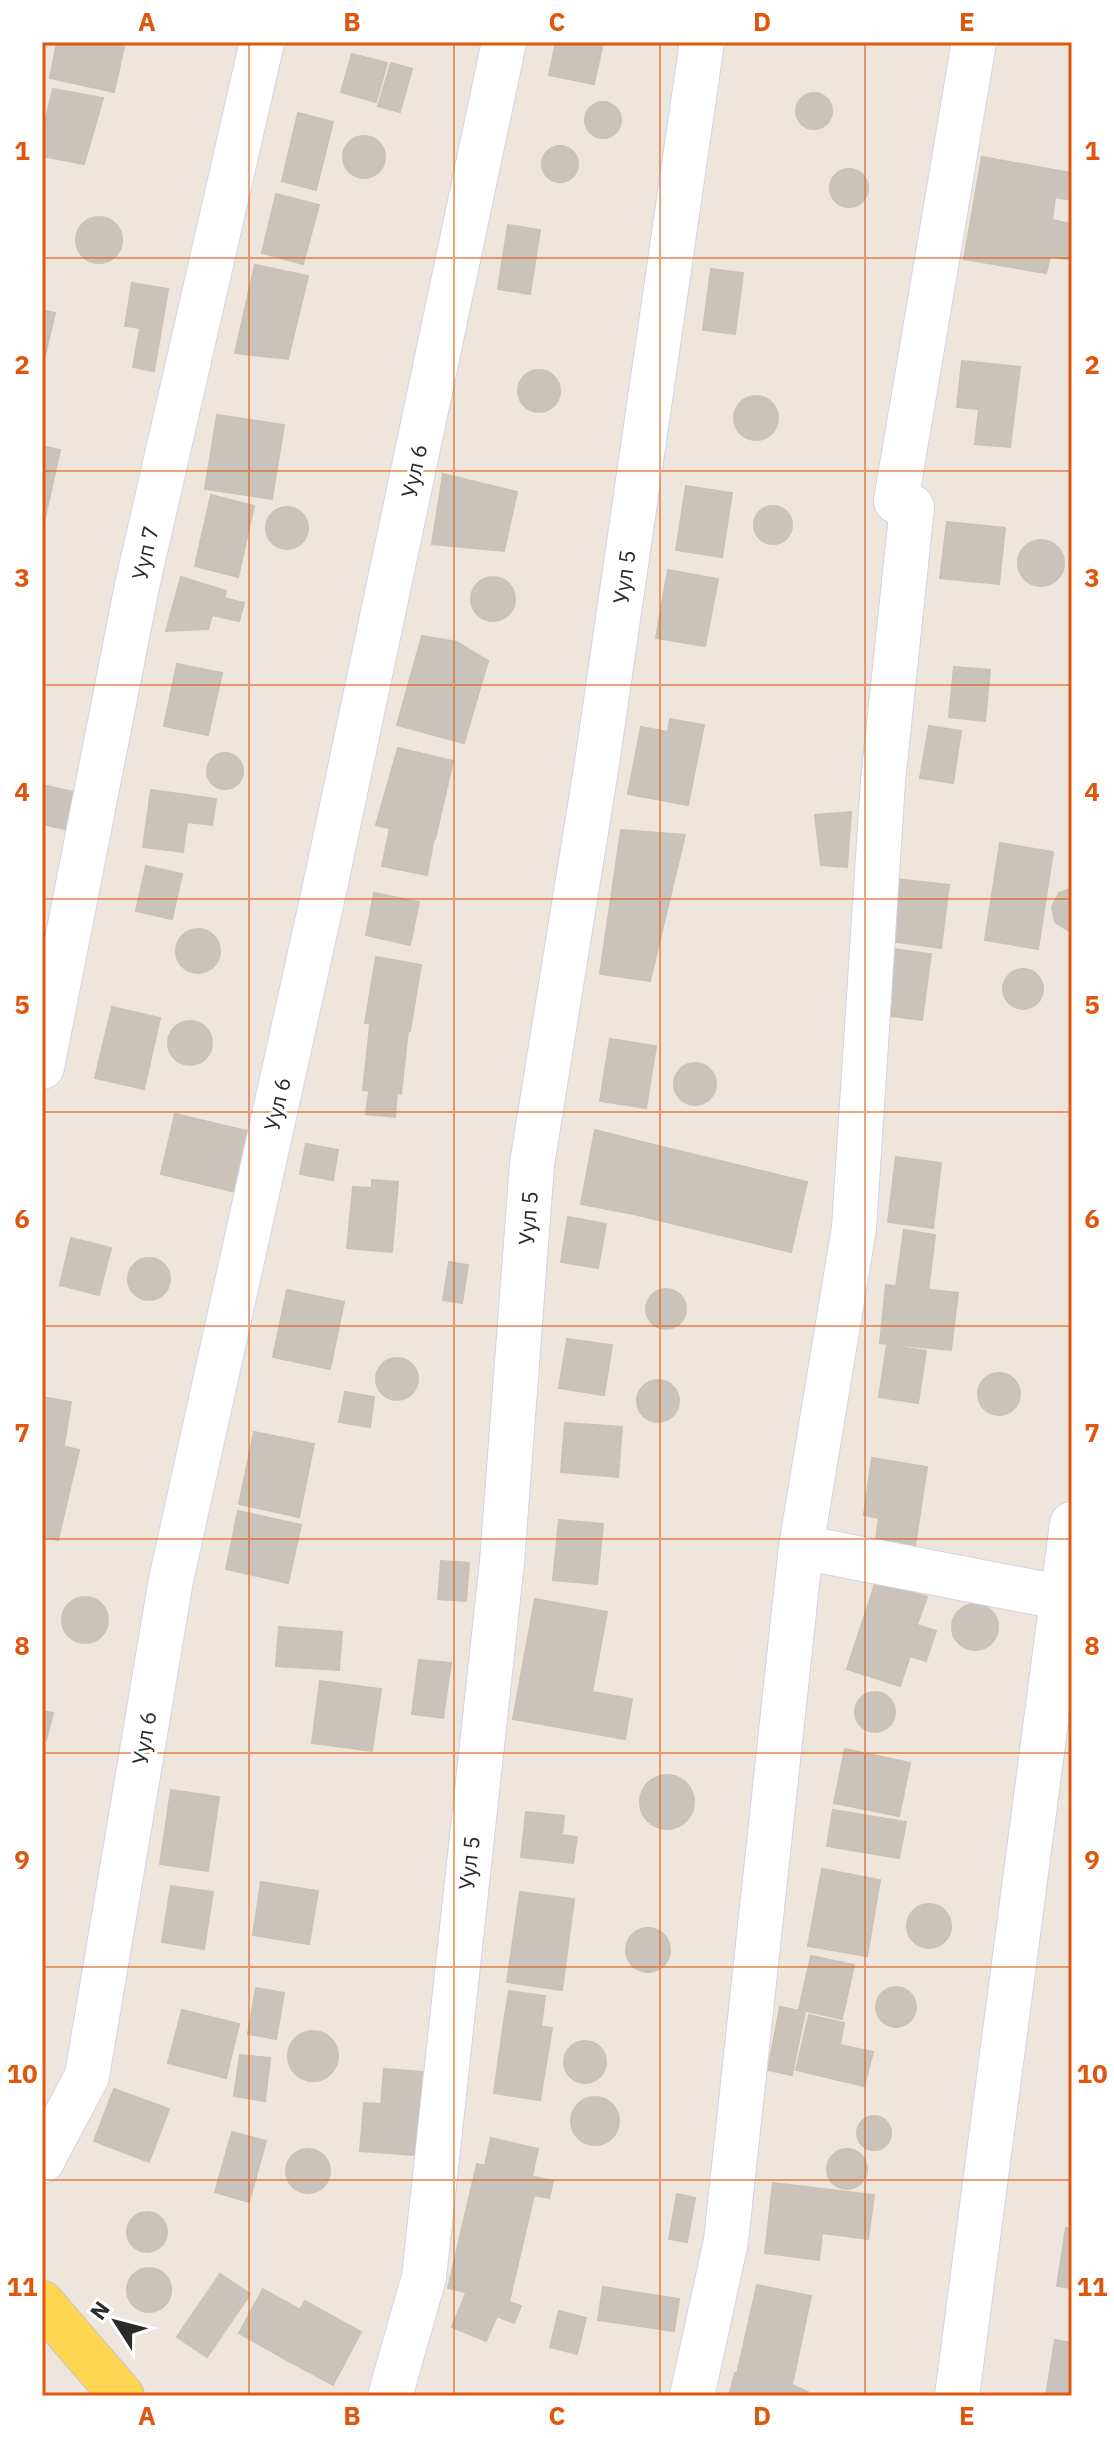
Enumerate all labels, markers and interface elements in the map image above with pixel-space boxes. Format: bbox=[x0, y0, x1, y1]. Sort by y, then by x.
text: A bbox=[138, 4, 156, 38]
text: B bbox=[343, 4, 361, 38]
text: C bbox=[549, 4, 566, 38]
text: D bbox=[753, 4, 771, 38]
text: E bbox=[959, 4, 975, 38]
text: 1 bbox=[14, 133, 30, 167]
text: 1 bbox=[1084, 133, 1100, 167]
text: 2 bbox=[14, 347, 30, 381]
text: 2 bbox=[1084, 347, 1100, 381]
street label: Уул 6 bbox=[394, 441, 433, 500]
street label: Ууп 7 bbox=[124, 523, 165, 583]
street label: Уул 5 bbox=[605, 548, 642, 606]
text: 3 bbox=[14, 560, 30, 594]
text: 3 bbox=[1084, 560, 1100, 594]
text: 4 bbox=[14, 774, 30, 808]
text: 4 bbox=[1084, 774, 1100, 808]
text: 5 bbox=[14, 987, 30, 1021]
text: 5 bbox=[1084, 987, 1100, 1021]
street label: Уул 6 bbox=[256, 1074, 297, 1134]
street label: Уул 5 bbox=[511, 1190, 544, 1246]
text: 6 bbox=[14, 1201, 30, 1235]
text: 6 bbox=[1084, 1201, 1100, 1235]
text: 7 bbox=[14, 1415, 30, 1449]
text: 7 bbox=[1084, 1415, 1100, 1449]
text: 8 bbox=[14, 1628, 30, 1662]
text: 8 bbox=[1084, 1628, 1100, 1662]
street label: Уул 6 bbox=[125, 1709, 163, 1767]
street label: Уул 5 bbox=[451, 1834, 486, 1891]
text: 9 bbox=[14, 1842, 30, 1876]
text: 9 bbox=[1084, 1842, 1100, 1876]
text: 10 bbox=[6, 2056, 38, 2090]
text: 10 bbox=[1076, 2056, 1108, 2090]
text: 11 bbox=[6, 2269, 38, 2303]
text: 11 bbox=[1076, 2269, 1108, 2303]
north arrow bbox=[76, 2282, 156, 2362]
text: N bbox=[83, 2295, 116, 2325]
text: A bbox=[138, 2398, 156, 2432]
text: B bbox=[343, 2398, 361, 2432]
text: C bbox=[549, 2398, 566, 2432]
text: D bbox=[753, 2398, 771, 2432]
text: E bbox=[959, 2398, 975, 2432]

